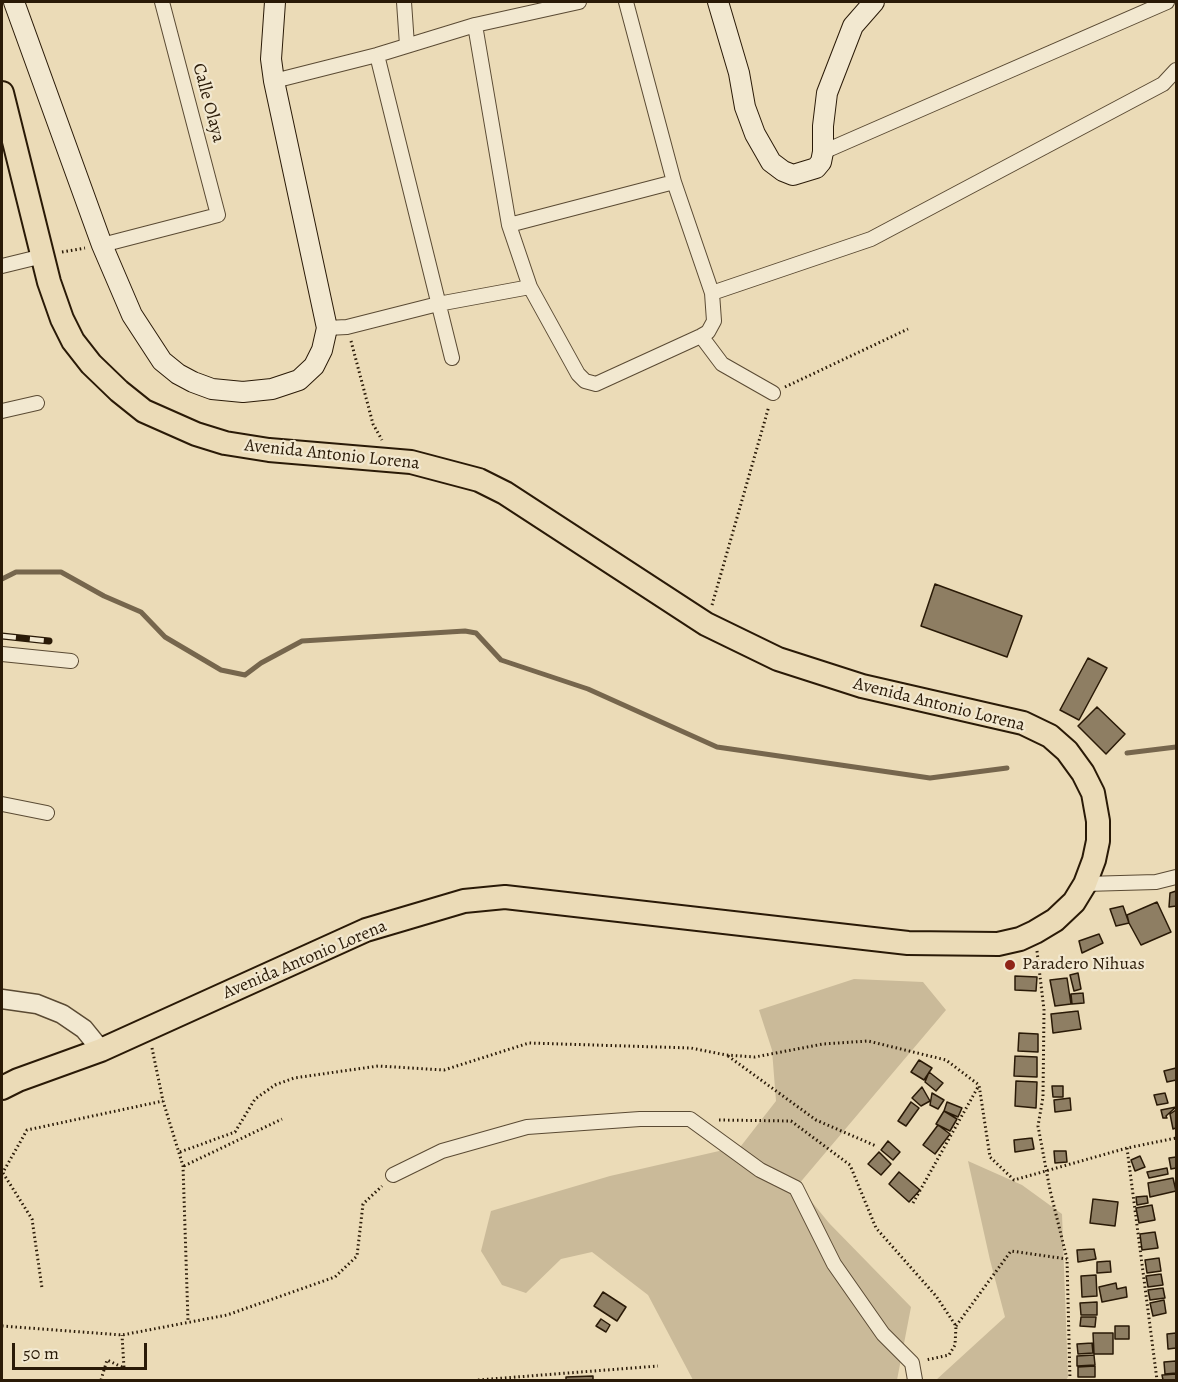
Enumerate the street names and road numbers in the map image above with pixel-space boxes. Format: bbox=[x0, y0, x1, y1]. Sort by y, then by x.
street label: Calle Olaya bbox=[187, 61, 229, 145]
street label: Avenida Antonio Lorena bbox=[243, 435, 421, 475]
street label: Avenida Antonio Lorena bbox=[851, 673, 1027, 737]
street label: Avenida Antonio Lorena bbox=[220, 916, 390, 1004]

